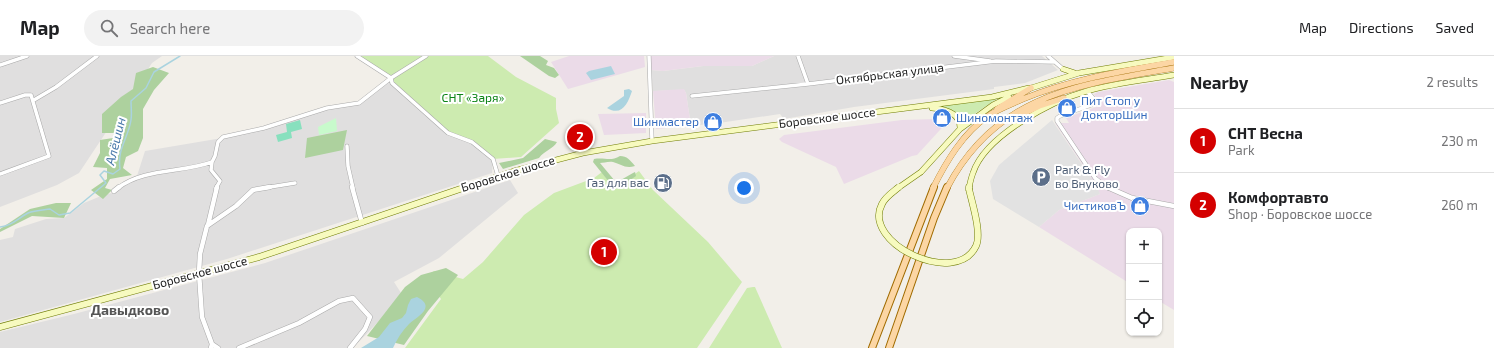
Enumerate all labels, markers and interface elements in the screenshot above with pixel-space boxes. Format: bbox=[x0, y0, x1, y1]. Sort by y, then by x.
search box bbox=[84, 10, 364, 46]
text: Map bbox=[20, 16, 60, 39]
icon: search bbox=[98, 17, 120, 39]
text: Search here bbox=[130, 19, 210, 37]
text: Map bbox=[1299, 19, 1327, 36]
text: Directions bbox=[1349, 19, 1414, 36]
text: Saved bbox=[1436, 19, 1474, 36]
street label: Октябрьская улица bbox=[835, 59, 945, 88]
text: Nearby bbox=[1190, 72, 1248, 92]
text: 2 results bbox=[1426, 74, 1478, 90]
park label: СНТ «Заря» bbox=[442, 90, 505, 104]
place label: Пит Стоп у ДокторШин bbox=[1081, 93, 1147, 121]
shop icon: Пит Стоп у ДокторШин bbox=[1056, 97, 1078, 119]
street label: Боровское шоссе bbox=[778, 104, 876, 130]
shop icon: Шиномонтаж bbox=[931, 107, 953, 129]
place label: Шиномонтаж bbox=[956, 110, 1033, 124]
shop icon: Шинмастер bbox=[702, 111, 724, 133]
place label: Шинмастер bbox=[633, 114, 699, 128]
water label: Алёшин bbox=[101, 116, 129, 167]
pin: 2 bbox=[567, 122, 593, 152]
text: СНТ Весна bbox=[1228, 124, 1303, 142]
text: 1 bbox=[1200, 133, 1206, 149]
text: 230 m bbox=[1441, 133, 1478, 149]
text: Park bbox=[1228, 142, 1255, 158]
street label: Боровское шоссе bbox=[459, 152, 556, 194]
place label: Park & Fly во Внуково bbox=[1055, 162, 1119, 191]
parking icon: Park & Fly во Внуково bbox=[1030, 166, 1052, 188]
fuel station icon: Газ для вас bbox=[652, 172, 674, 194]
place label: Газ для вас bbox=[587, 175, 649, 189]
your location bbox=[734, 178, 754, 198]
text: Комфортавто bbox=[1228, 188, 1329, 206]
shop icon: ЧистиковЪ bbox=[1129, 195, 1151, 217]
text: 2 bbox=[1199, 197, 1207, 213]
text: 260 m bbox=[1441, 197, 1478, 213]
place label: ЧистиковЪ bbox=[1064, 198, 1126, 212]
text: Shop · Боровское шоссе bbox=[1228, 206, 1372, 222]
map controls bbox=[1126, 228, 1162, 336]
button: + bbox=[1126, 228, 1162, 264]
pin: 1 bbox=[591, 237, 617, 267]
street label: Боровское шоссе bbox=[151, 253, 249, 291]
button: − bbox=[1126, 264, 1162, 300]
button: locate bbox=[1126, 300, 1162, 336]
district label: Давыдково bbox=[91, 301, 169, 318]

